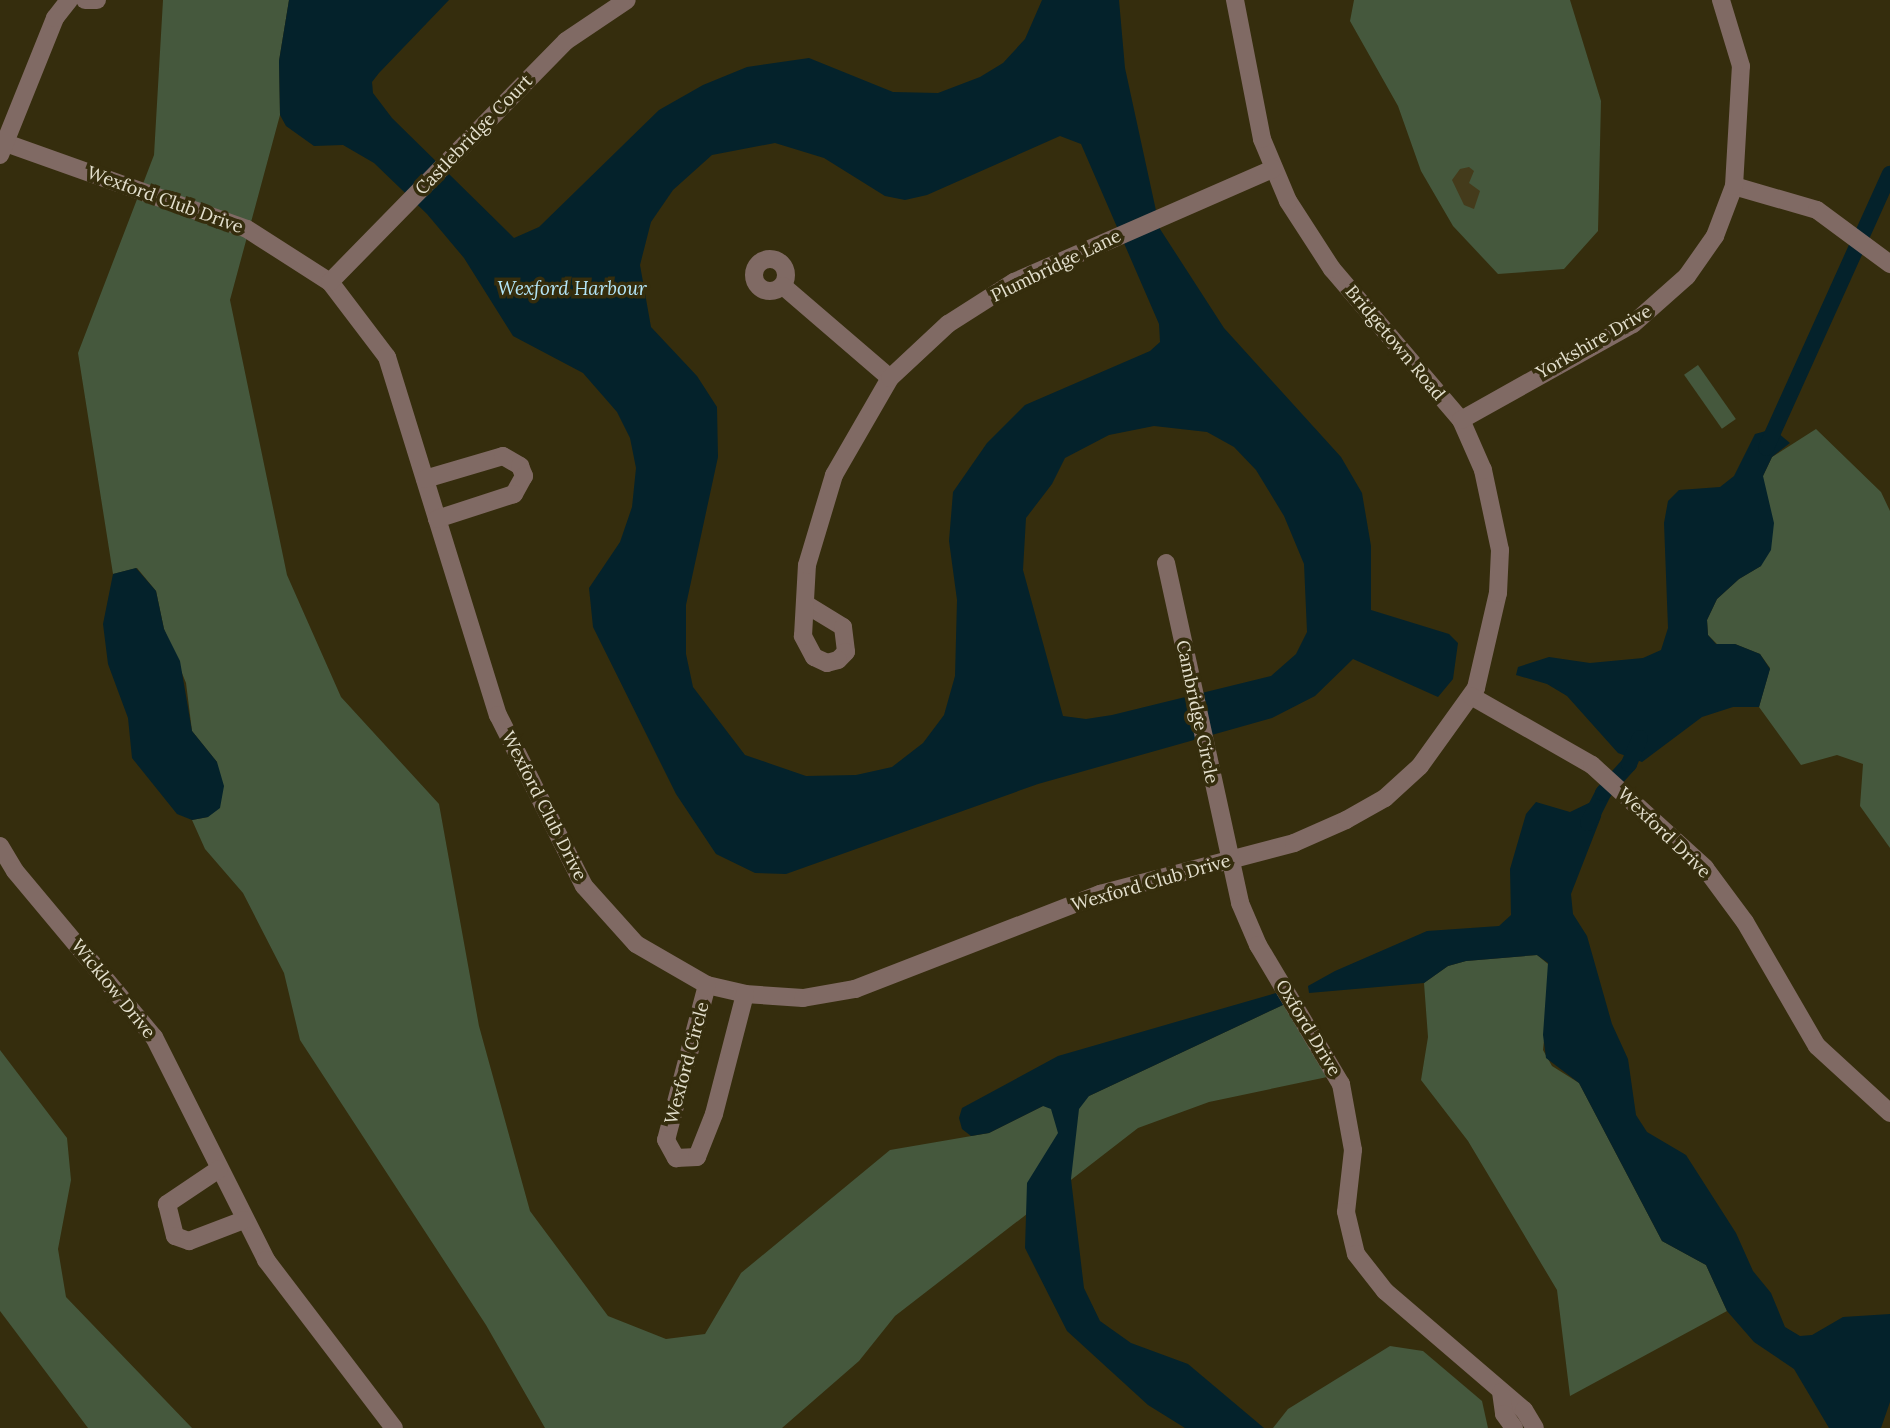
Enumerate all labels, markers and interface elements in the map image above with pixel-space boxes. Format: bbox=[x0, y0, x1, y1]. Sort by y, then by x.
street label: Castlebridge Court bbox=[411, 70, 537, 200]
street label: Wexford Club Drive bbox=[84, 162, 246, 238]
street label: Plumbridge Lane bbox=[988, 225, 1124, 307]
water label: Wexford Harbour bbox=[497, 278, 647, 300]
street label: Bridgetown Road bbox=[1341, 281, 1449, 405]
street label: Yorkshire Drive bbox=[1533, 300, 1655, 384]
street label: Cambridge Circle bbox=[1171, 638, 1223, 786]
street label: Wexford Club Drive bbox=[497, 728, 591, 884]
street label: Wexford Drive bbox=[1613, 783, 1715, 883]
street label: Wexford Club Drive bbox=[1069, 850, 1233, 916]
street label: Wicklow Drive bbox=[66, 935, 160, 1043]
street label: Oxford Drive bbox=[1271, 976, 1345, 1080]
street label: Wexford Circle bbox=[660, 1000, 714, 1126]

